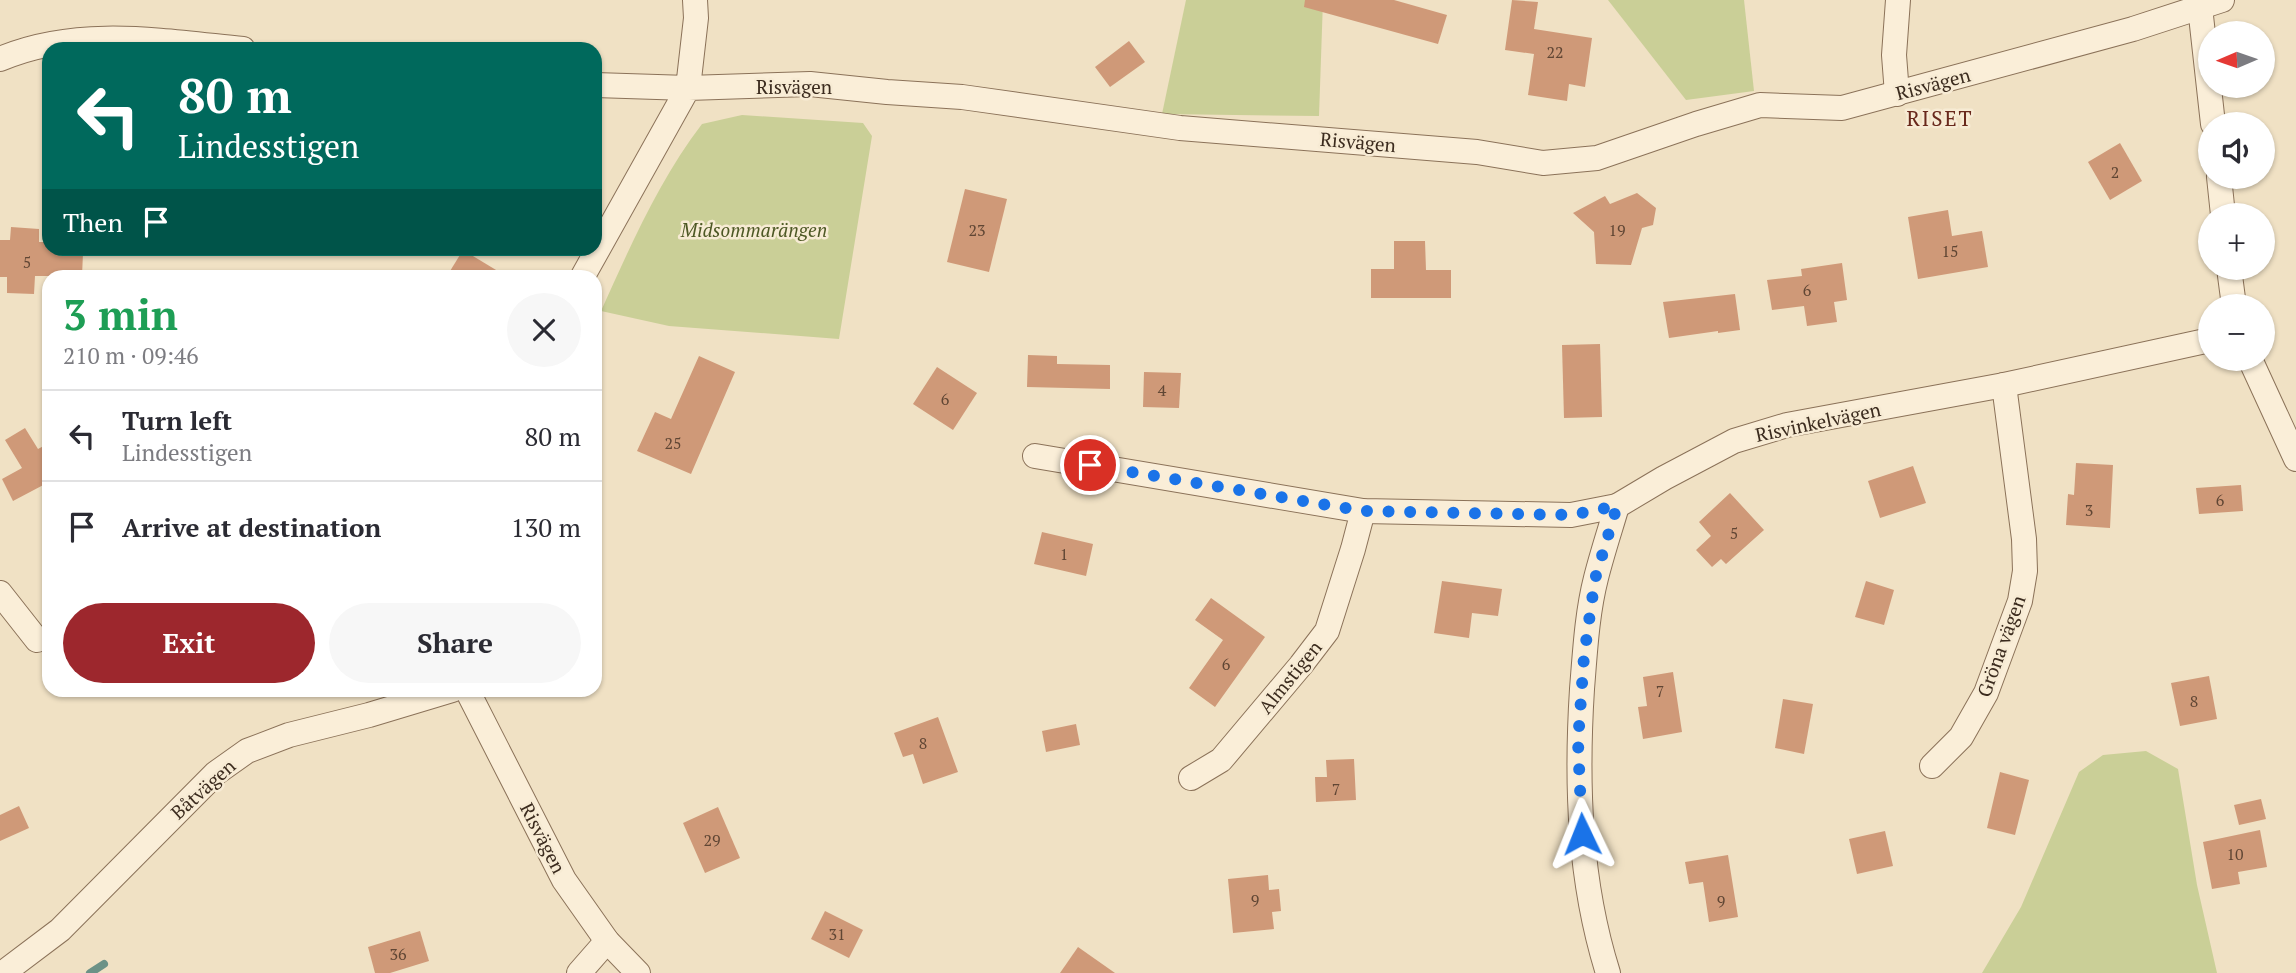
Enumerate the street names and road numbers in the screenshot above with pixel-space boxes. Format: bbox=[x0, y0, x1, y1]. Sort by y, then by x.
street label: Risvägen bbox=[1893, 62, 1973, 105]
street label: Risvägen bbox=[756, 74, 832, 99]
street label: Risvägen bbox=[1319, 126, 1397, 157]
street label: Risvinkelvägen bbox=[1753, 396, 1883, 447]
street label: Gröna vägen bbox=[1971, 592, 2030, 700]
street label: Almstigen bbox=[1253, 635, 1327, 718]
street label: Båtvägen bbox=[165, 753, 240, 824]
street label: Risvägen bbox=[515, 798, 572, 877]

